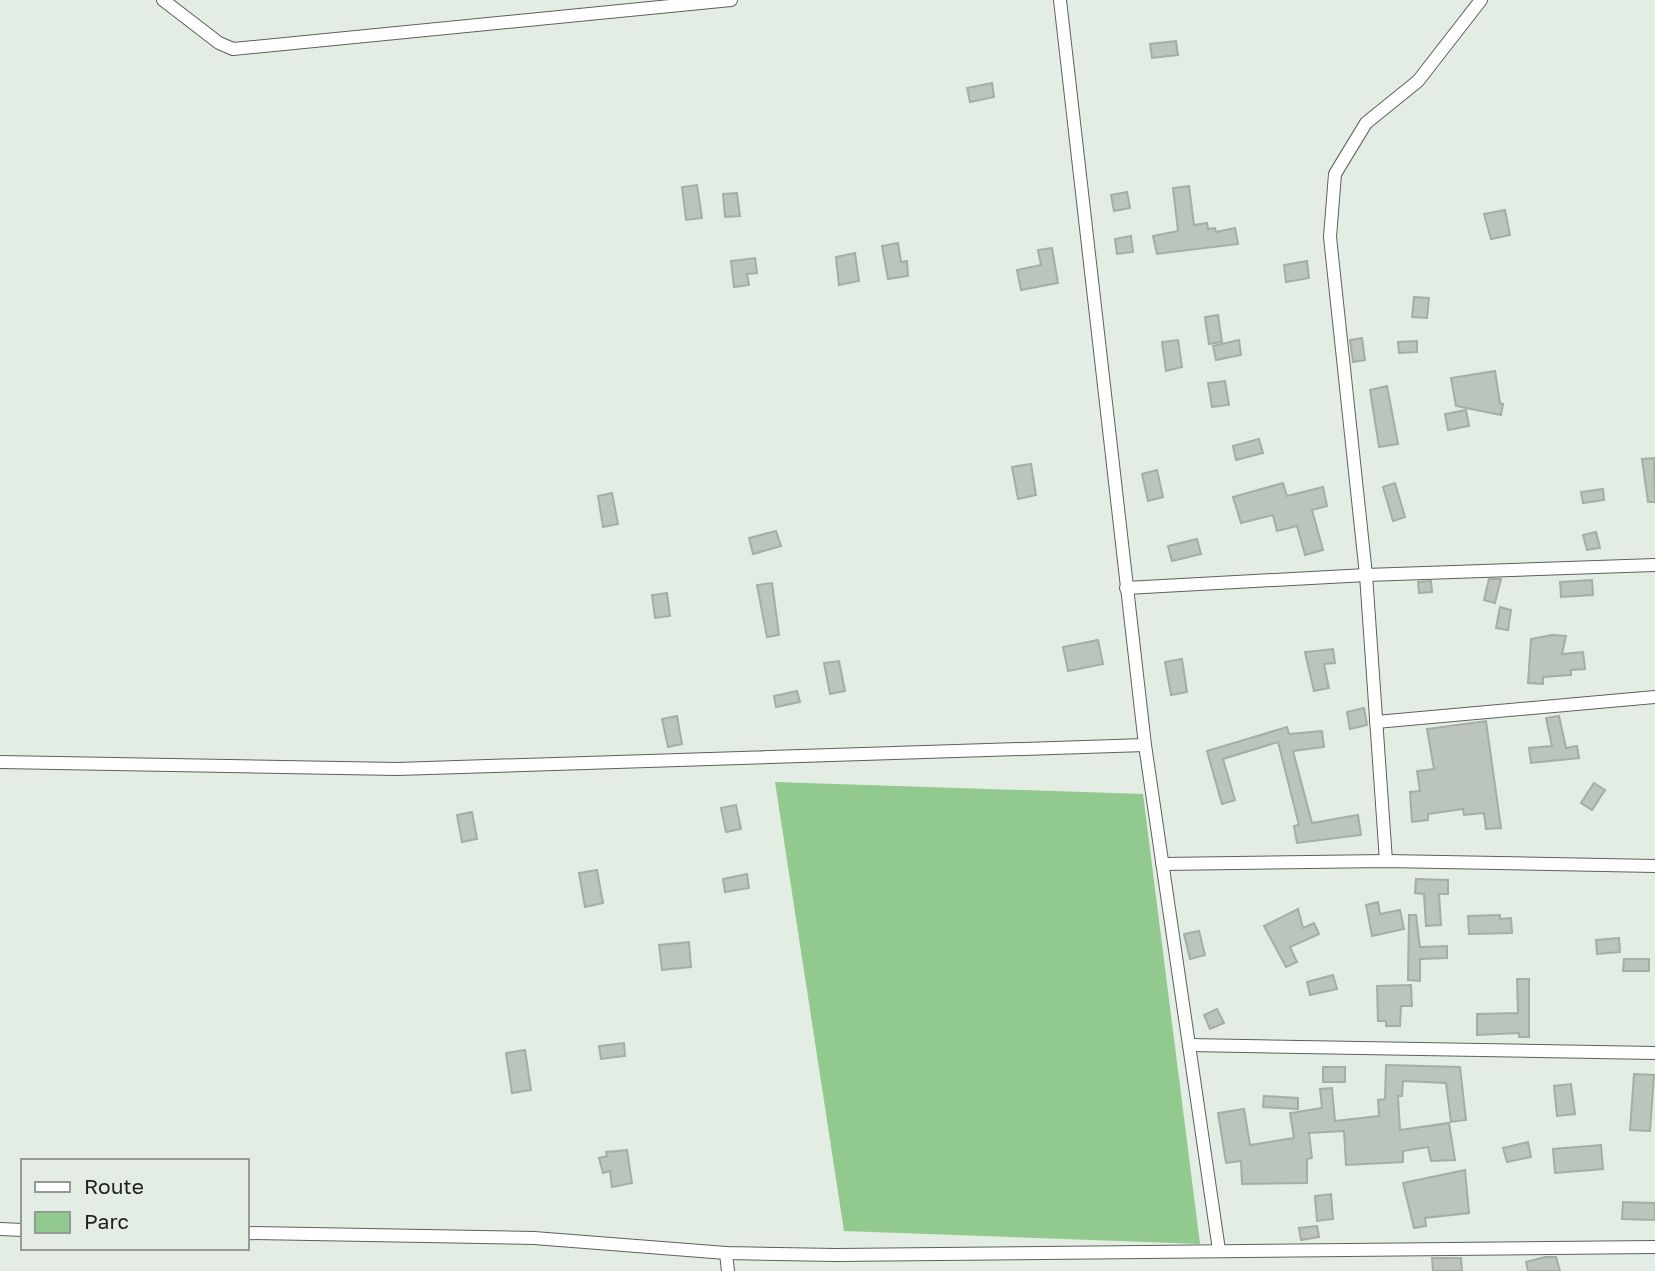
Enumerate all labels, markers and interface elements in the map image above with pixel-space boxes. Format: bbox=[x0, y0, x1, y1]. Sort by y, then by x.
legend bbox=[21, 1159, 248, 1250]
text: Route bbox=[84, 1173, 144, 1199]
text: Parc bbox=[84, 1208, 129, 1234]

